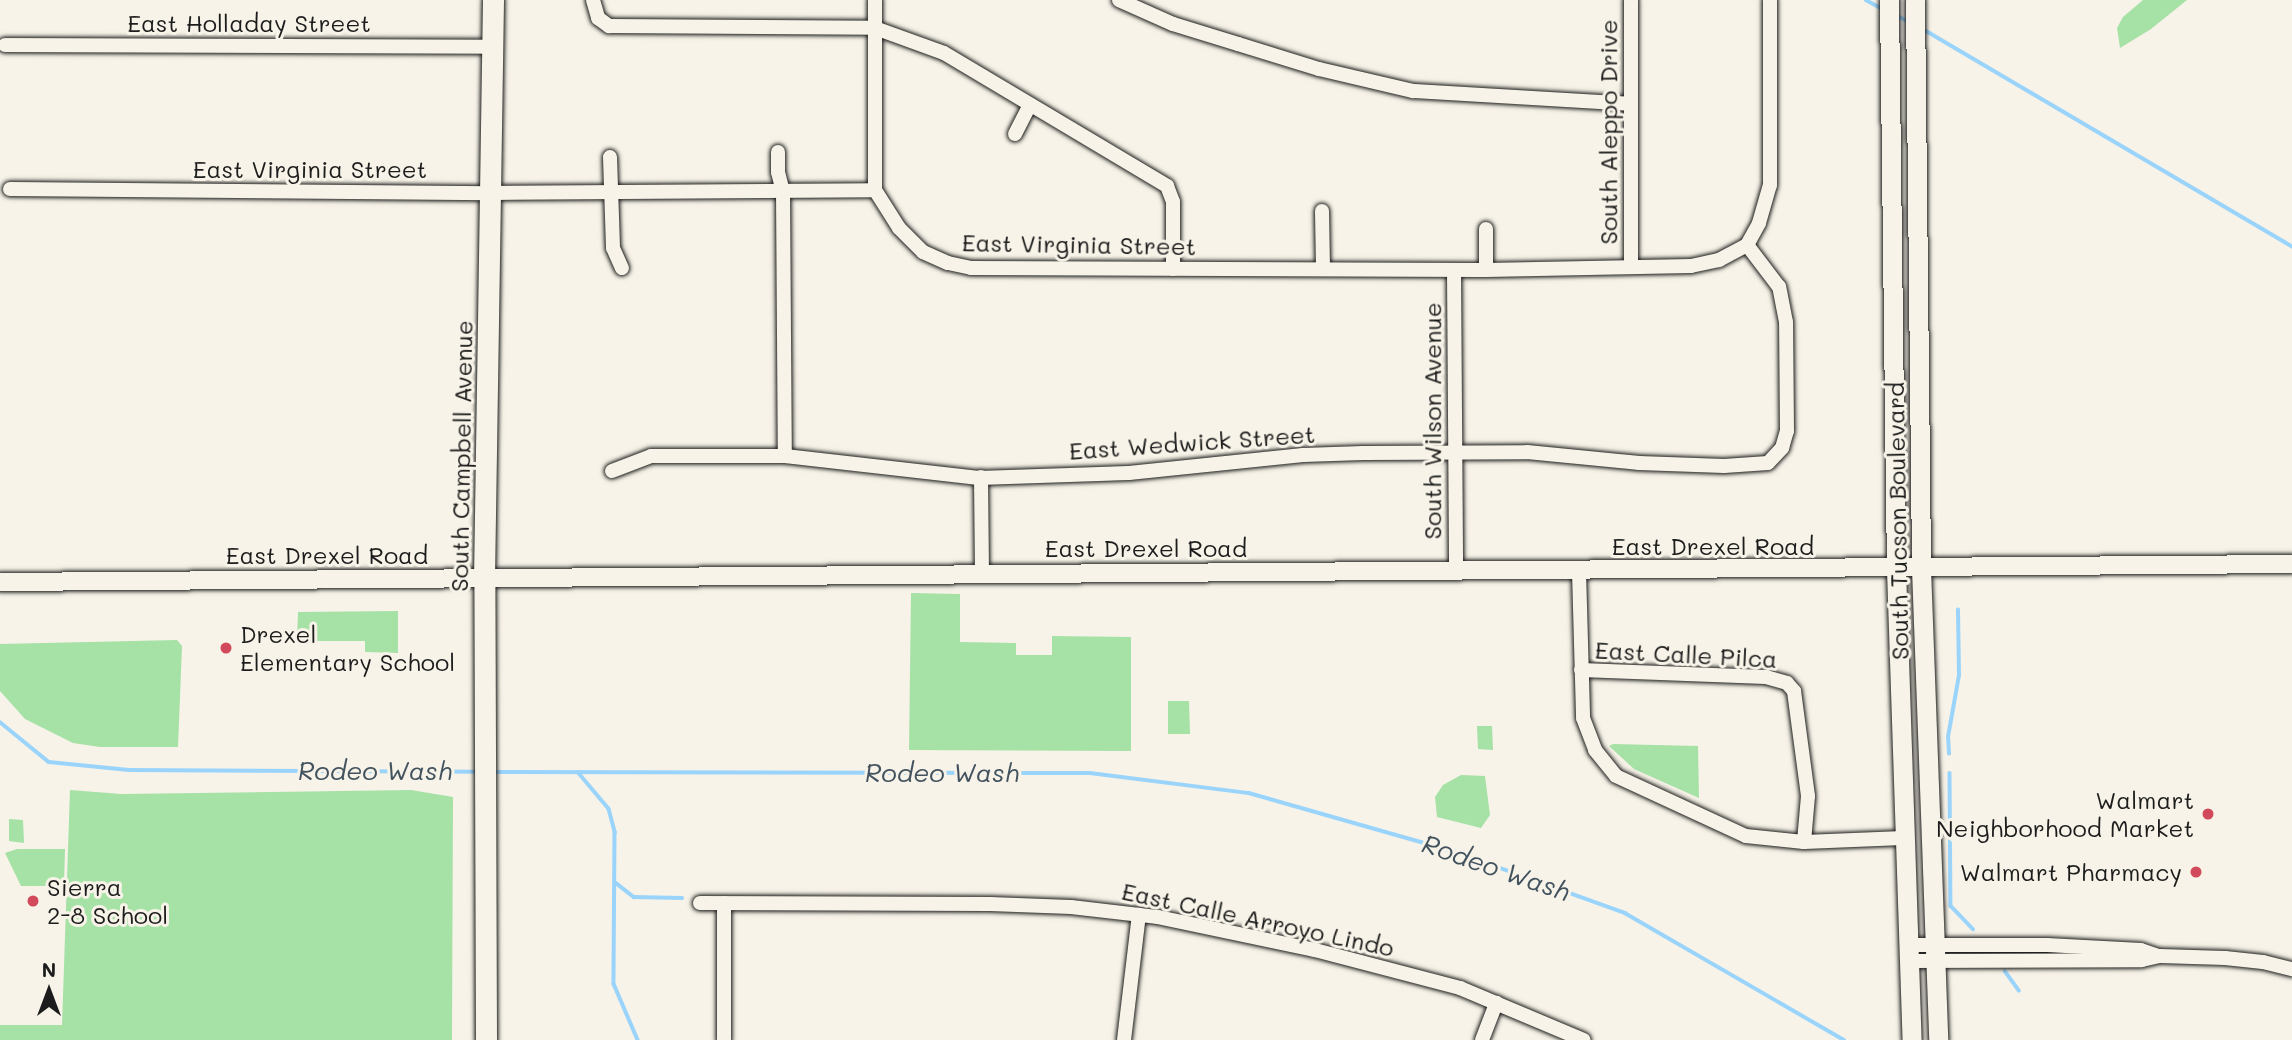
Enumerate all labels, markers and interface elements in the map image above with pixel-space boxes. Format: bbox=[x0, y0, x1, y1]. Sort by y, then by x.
street label: East Holladay Street bbox=[127, 9, 371, 37]
street label: South Aleppo Drive bbox=[1594, 19, 1622, 245]
street label: East Virginia Street bbox=[193, 155, 427, 183]
street label: East Virginia Street bbox=[962, 228, 1196, 260]
street label: South Wilson Avenue bbox=[1418, 303, 1446, 539]
street label: South Campbell Avenue bbox=[444, 320, 478, 592]
street label: South Tucson Boulevard bbox=[1880, 382, 1914, 660]
street label: East Wedwick Street bbox=[1068, 419, 1316, 465]
street label: East Drexel Road bbox=[1612, 532, 1814, 560]
street label: East Drexel Road bbox=[1045, 534, 1247, 562]
street label: East Drexel Road bbox=[226, 541, 428, 569]
place label: Drexel Elementary School bbox=[240, 620, 455, 676]
street label: East Calle Pilca bbox=[1594, 635, 1778, 673]
marker: Drexel Elementary School bbox=[218, 640, 234, 656]
water label: Rodeo Wash bbox=[298, 755, 452, 787]
water label: Rodeo Wash bbox=[865, 757, 1019, 789]
place label: Walmart Neighborhood Market bbox=[1936, 786, 2194, 842]
marker: Walmart Neighborhood Market bbox=[2200, 806, 2216, 822]
water label: Rodeo Wash bbox=[1418, 828, 1574, 908]
place label: Walmart Pharmacy bbox=[1960, 858, 2182, 886]
marker: Walmart Pharmacy bbox=[2188, 864, 2204, 880]
place label: Sierra 2-8 School bbox=[47, 873, 168, 929]
street label: East Calle Arroyo Lindo bbox=[1119, 876, 1397, 962]
marker: Sierra 2-8 School bbox=[25, 893, 41, 909]
north arrow bbox=[14, 956, 84, 1026]
text: N bbox=[42, 957, 56, 982]

